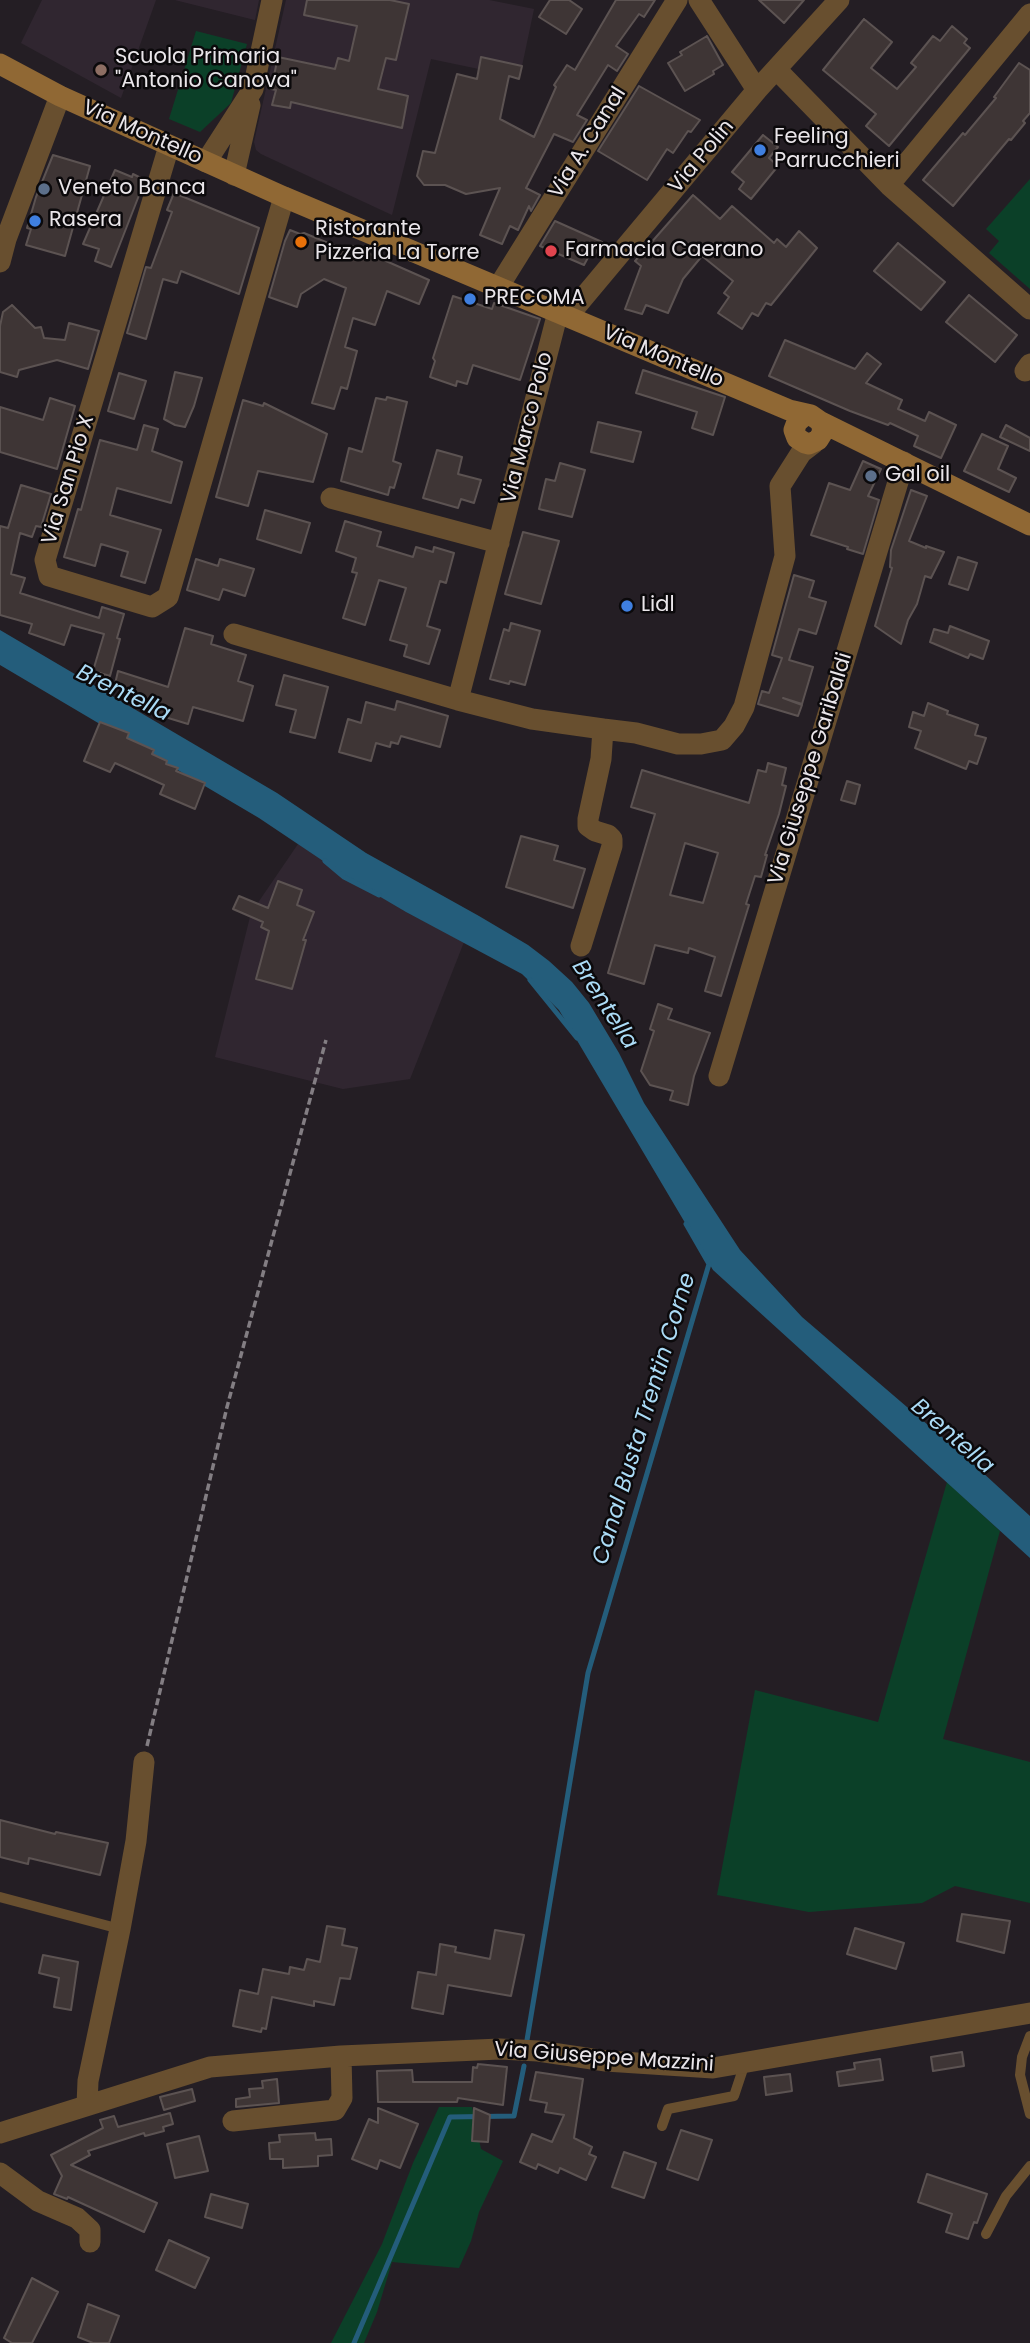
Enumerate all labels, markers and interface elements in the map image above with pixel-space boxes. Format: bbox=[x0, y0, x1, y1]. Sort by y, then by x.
place label: Scuola Primaria "Antonio Canova" bbox=[115, 45, 297, 95]
marker: Scuola Primaria "Antonio Canova" bbox=[93, 62, 109, 78]
street label: Via A. Canal bbox=[544, 83, 632, 203]
street label: Via Montello bbox=[78, 95, 206, 171]
street label: Via Polin bbox=[664, 115, 740, 199]
place label: Feeling Parrucchieri bbox=[774, 125, 900, 175]
marker: Feeling Parrucchieri bbox=[752, 142, 768, 158]
place label: Veneto Banca bbox=[58, 176, 206, 202]
marker: Veneto Banca bbox=[36, 181, 52, 197]
place label: Rasera bbox=[49, 208, 122, 234]
marker: Rasera bbox=[27, 213, 43, 229]
place label: Ristorante Pizzeria La Torre bbox=[315, 217, 480, 267]
marker: Ristorante Pizzeria La Torre bbox=[293, 234, 309, 250]
place label: Farmacia Caerano bbox=[565, 238, 763, 264]
marker: Farmacia Caerano bbox=[543, 243, 559, 259]
place label: PRECOMA bbox=[484, 286, 585, 312]
marker: PRECOMA bbox=[462, 291, 478, 307]
street label: Via Montello bbox=[599, 320, 727, 394]
street label: Via Marco Polo bbox=[497, 350, 559, 506]
street label: Via San Pio X bbox=[37, 412, 101, 548]
place label: Gal oil bbox=[885, 463, 950, 489]
marker: Gal oil bbox=[863, 468, 879, 484]
place label: Lidl bbox=[641, 593, 675, 619]
marker: Lidl bbox=[619, 598, 635, 614]
street label: Via Giuseppe Garibaldi bbox=[764, 650, 858, 888]
water label: Brentella bbox=[71, 659, 175, 729]
water label: Brentella bbox=[565, 955, 643, 1055]
water label: Canal Busta Trentin Corne bbox=[587, 1270, 703, 1568]
water label: Brentella bbox=[905, 1393, 999, 1481]
street label: Via Giuseppe Mazzini bbox=[493, 2038, 715, 2078]

